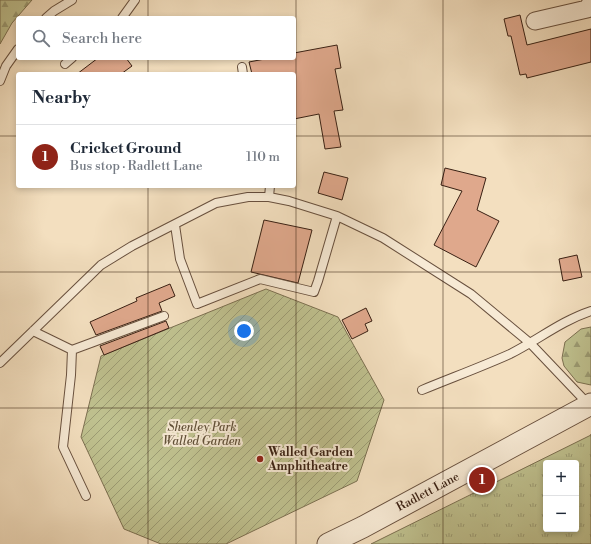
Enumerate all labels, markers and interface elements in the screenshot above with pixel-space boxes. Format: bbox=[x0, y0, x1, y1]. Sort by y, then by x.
search box bbox=[16, 16, 296, 60]
icon: search bbox=[30, 27, 52, 49]
text: Search here bbox=[62, 29, 142, 48]
text: Nearby bbox=[32, 87, 91, 109]
text: Cricket Ground bbox=[70, 139, 182, 158]
text: 1 bbox=[42, 149, 48, 165]
text: 110 m bbox=[246, 149, 280, 165]
text: Bus stop · Radlett Lane bbox=[70, 158, 203, 174]
your location bbox=[234, 321, 254, 341]
park label: Shenley Park Walled Garden bbox=[163, 420, 241, 449]
place label: Walled Garden Amphitheatre bbox=[267, 445, 354, 474]
marker: Walled Garden Amphitheatre bbox=[255, 454, 265, 464]
map controls bbox=[543, 460, 579, 532]
button: + bbox=[543, 460, 579, 496]
pin: 1 bbox=[469, 465, 495, 495]
street label: Radlett Lane bbox=[394, 469, 462, 515]
button: − bbox=[543, 496, 579, 532]

